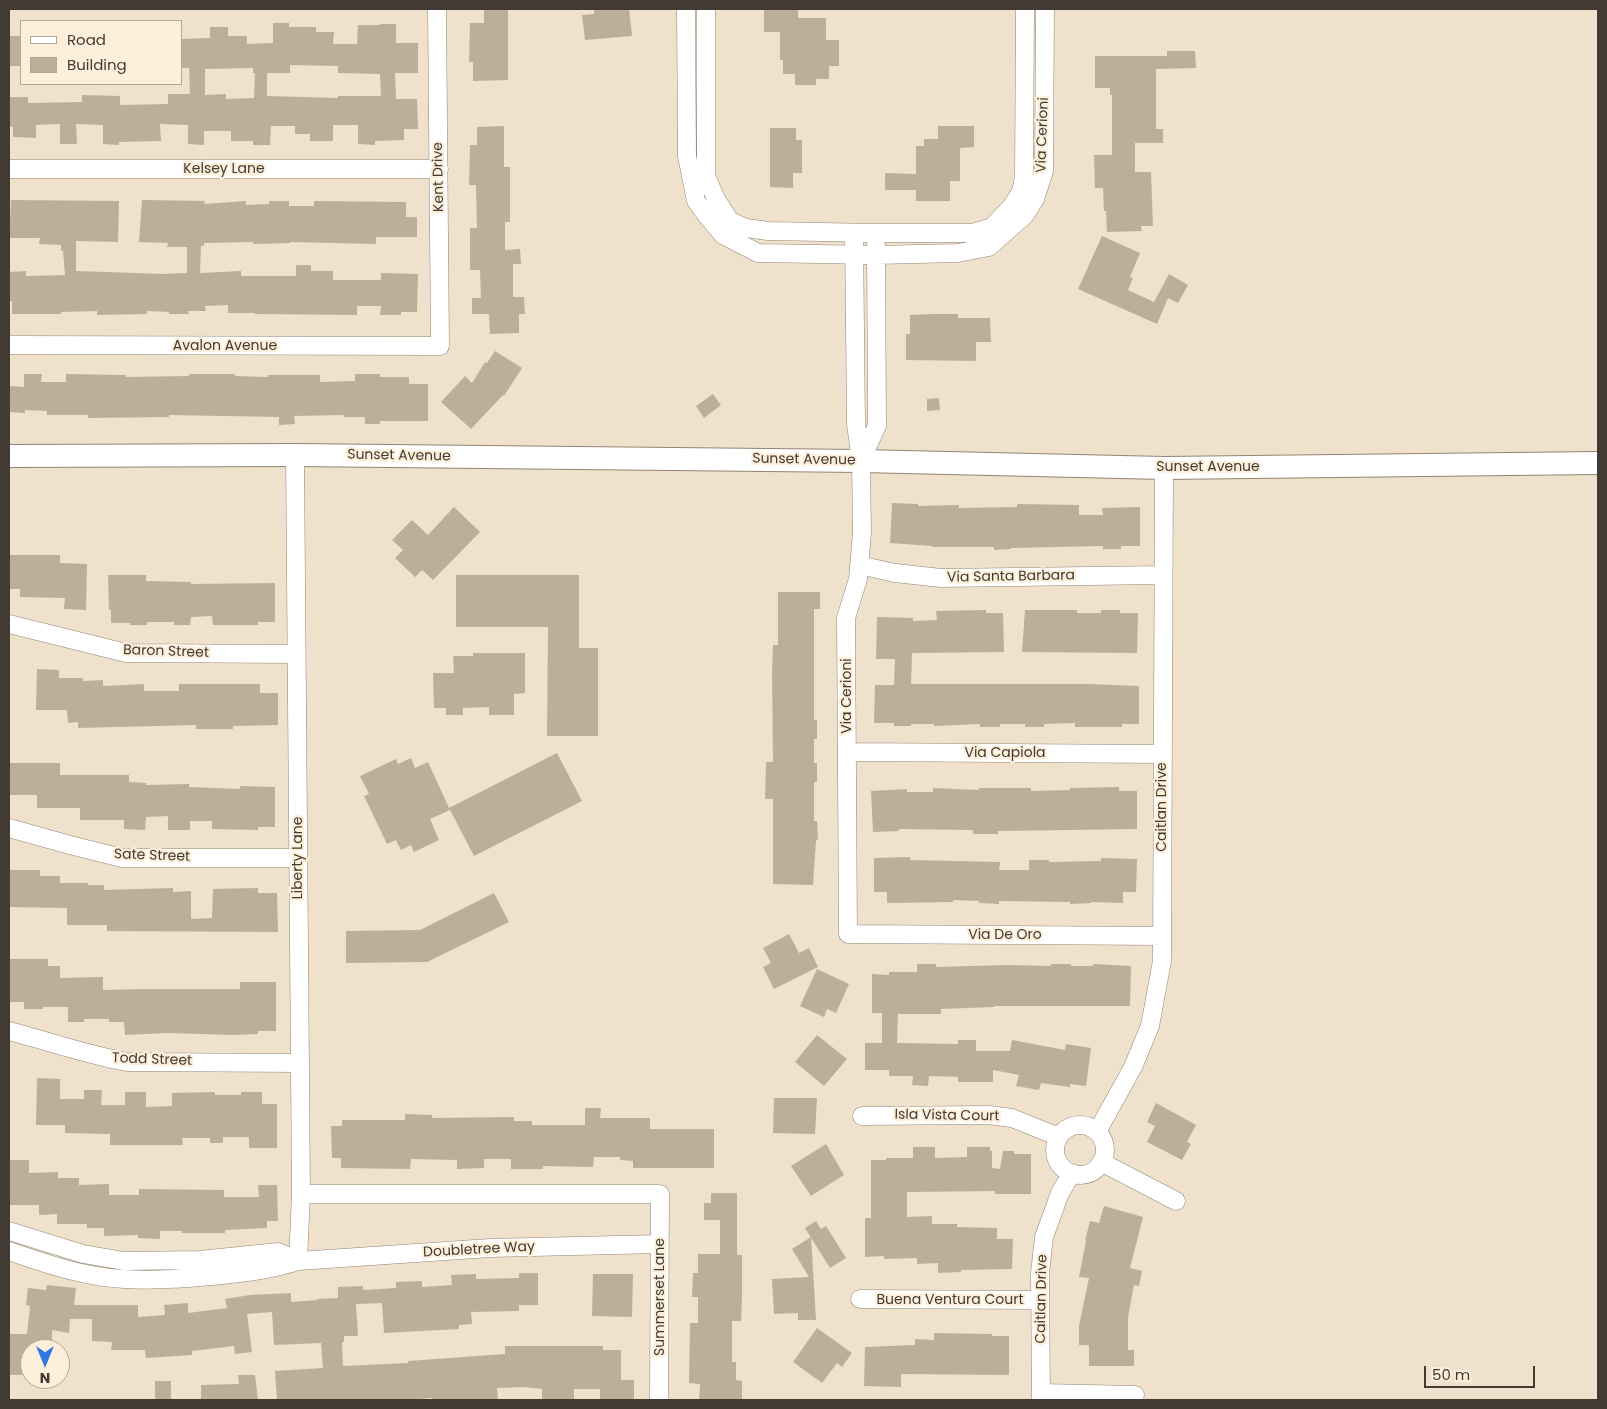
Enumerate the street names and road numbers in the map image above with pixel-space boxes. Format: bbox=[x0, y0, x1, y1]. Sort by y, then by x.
street label: Via Cerioni bbox=[1033, 97, 1053, 173]
street label: Kent Drive bbox=[430, 142, 448, 212]
street label: Kelsey Lane bbox=[183, 161, 265, 177]
street label: Avalon Avenue bbox=[173, 338, 277, 354]
street label: Sunset Avenue bbox=[347, 447, 451, 465]
street label: Sunset Avenue bbox=[752, 451, 856, 469]
street label: Sunset Avenue bbox=[1156, 459, 1260, 475]
street label: Via Santa Barbara bbox=[947, 567, 1075, 587]
street label: Baron Street bbox=[123, 642, 209, 662]
street label: Via Cerioni bbox=[839, 658, 855, 734]
street label: Via Capiola bbox=[964, 745, 1046, 761]
street label: Caitlan Drive bbox=[1154, 762, 1170, 852]
street label: Liberty Lane bbox=[290, 817, 306, 899]
street label: Sate Street bbox=[114, 846, 190, 866]
street label: Via De Oro bbox=[968, 927, 1042, 943]
street label: Todd Street bbox=[112, 1050, 192, 1070]
street label: Isla Vista Court bbox=[894, 1107, 1000, 1125]
street label: Summerset Lane bbox=[652, 1238, 668, 1356]
street label: Doubletree Way bbox=[423, 1239, 535, 1261]
street label: Caitlan Drive bbox=[1033, 1254, 1051, 1344]
street label: Buena Ventura Court bbox=[876, 1292, 1024, 1308]

